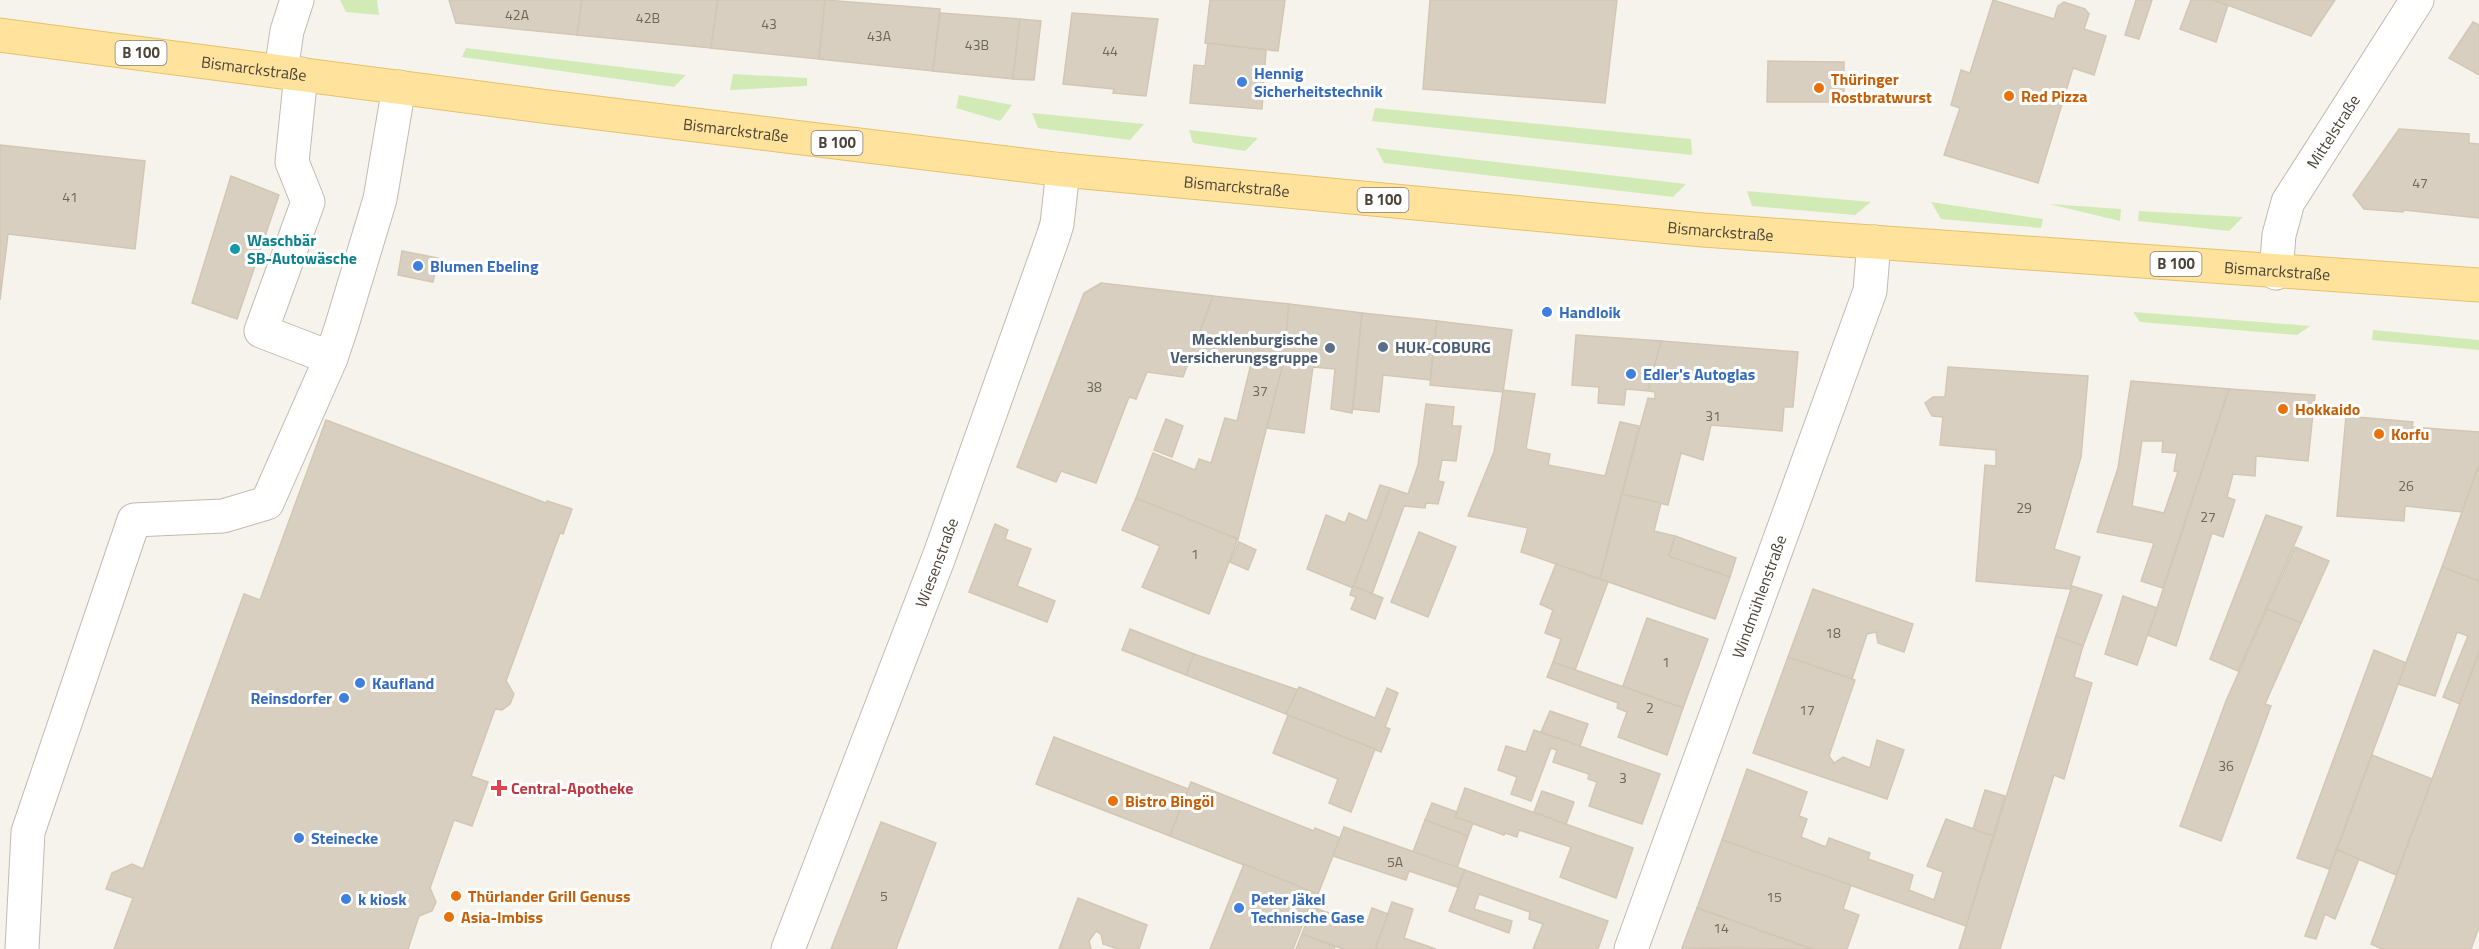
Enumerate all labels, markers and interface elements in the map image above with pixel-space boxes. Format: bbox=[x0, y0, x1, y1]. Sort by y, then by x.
house number: 42A bbox=[505, 4, 530, 25]
house number: 42B bbox=[636, 7, 660, 28]
house number: 43 bbox=[761, 13, 777, 34]
house number: 43A bbox=[867, 25, 892, 46]
house number: 43B bbox=[965, 34, 989, 55]
house number: 44 bbox=[1102, 40, 1118, 61]
road number: B 100 bbox=[116, 41, 166, 65]
street label: Bismarckstraße bbox=[200, 49, 308, 87]
place label: Hennig Sicherheitstechnik bbox=[1254, 61, 1383, 103]
place label: Thüringer Rostbratwurst bbox=[1831, 67, 1932, 109]
marker: Hennig Sicherheitstechnik bbox=[1235, 75, 1249, 89]
marker: Thüringer Rostbratwurst bbox=[1812, 81, 1826, 95]
place label: Red Pizza bbox=[2021, 84, 2088, 108]
marker: Red Pizza bbox=[2002, 89, 2016, 103]
street label: Mittelstraße bbox=[2300, 90, 2366, 173]
street label: Bismarckstraße bbox=[682, 112, 790, 148]
road number: B 100 bbox=[812, 131, 862, 155]
street label: Bismarckstraße bbox=[1183, 169, 1291, 203]
house number: 47 bbox=[2412, 172, 2428, 193]
house number: 41 bbox=[62, 186, 78, 207]
road number: B 100 bbox=[1358, 188, 1408, 212]
street label: Bismarckstraße bbox=[1667, 215, 1774, 247]
place label: Waschbär SB-Autowäsche bbox=[247, 228, 357, 270]
marker: Waschbär SB-Autowäsche bbox=[228, 242, 242, 256]
road number: B 100 bbox=[2150, 252, 2202, 276]
place label: Blumen Ebeling bbox=[430, 254, 539, 278]
street label: Bismarckstraße bbox=[2223, 255, 2331, 286]
marker: Blumen Ebeling bbox=[411, 259, 425, 273]
place label: Handloik bbox=[1559, 300, 1622, 324]
marker: Handloik bbox=[1540, 305, 1554, 319]
place label: Mecklenburgische Versicherungsgruppe bbox=[1170, 327, 1318, 369]
place label: HUK-COBURG bbox=[1395, 335, 1491, 359]
marker: HUK-COBURG bbox=[1376, 340, 1390, 354]
marker: Mecklenburgische Versicherungsgruppe bbox=[1323, 341, 1337, 355]
place label: Edler's Autoglas bbox=[1643, 362, 1755, 386]
marker: Edler's Autoglas bbox=[1624, 367, 1638, 381]
house number: 38 bbox=[1086, 376, 1102, 397]
house number: 37 bbox=[1252, 380, 1268, 401]
place label: Hokkaido bbox=[2295, 397, 2360, 421]
marker: Hokkaido bbox=[2276, 402, 2290, 416]
house number: 31 bbox=[1705, 405, 1721, 426]
place label: Korfu bbox=[2391, 422, 2429, 446]
marker: Korfu bbox=[2372, 427, 2386, 441]
house number: 26 bbox=[2398, 475, 2414, 496]
house number: 29 bbox=[2016, 497, 2032, 518]
house number: 27 bbox=[2200, 506, 2216, 527]
street label: Wiesenstraße bbox=[909, 514, 964, 611]
street label: Windmühlenstraße bbox=[1726, 532, 1792, 662]
house number: 1 bbox=[1191, 543, 1199, 564]
house number: 18 bbox=[1825, 622, 1841, 643]
house number: 1 bbox=[1662, 651, 1670, 672]
place label: Kaufland bbox=[372, 671, 434, 695]
marker: Kaufland bbox=[353, 676, 367, 690]
place label: Reinsdorfer bbox=[251, 686, 332, 710]
marker: Reinsdorfer bbox=[337, 691, 351, 705]
house number: 2 bbox=[1646, 697, 1654, 718]
house number: 17 bbox=[1799, 699, 1815, 720]
house number: 36 bbox=[2218, 755, 2234, 776]
house number: 3 bbox=[1619, 767, 1627, 788]
place label: Central-Apotheke bbox=[511, 776, 633, 800]
marker: Central-Apotheke bbox=[492, 781, 506, 795]
place label: Bistro Bingöl bbox=[1125, 789, 1214, 813]
marker: Bistro Bingöl bbox=[1106, 794, 1120, 808]
place label: Steinecke bbox=[311, 826, 378, 850]
marker: Steinecke bbox=[292, 831, 306, 845]
house number: 5A bbox=[1387, 851, 1404, 872]
place label: Thürlander Grill Genuss bbox=[468, 884, 631, 908]
house number: 5 bbox=[880, 885, 888, 906]
house number: 15 bbox=[1766, 886, 1782, 907]
place label: k kiosk bbox=[358, 887, 407, 911]
place label: Peter Jäkel Technische Gase bbox=[1251, 887, 1364, 929]
marker: Thürlander Grill Genuss bbox=[449, 889, 463, 903]
marker: k kiosk bbox=[339, 892, 353, 906]
marker: Peter Jäkel Technische Gase bbox=[1232, 901, 1246, 915]
place label: Asia-Imbiss bbox=[461, 905, 543, 929]
marker: Asia-Imbiss bbox=[442, 910, 456, 924]
house number: 14 bbox=[1713, 917, 1729, 938]

